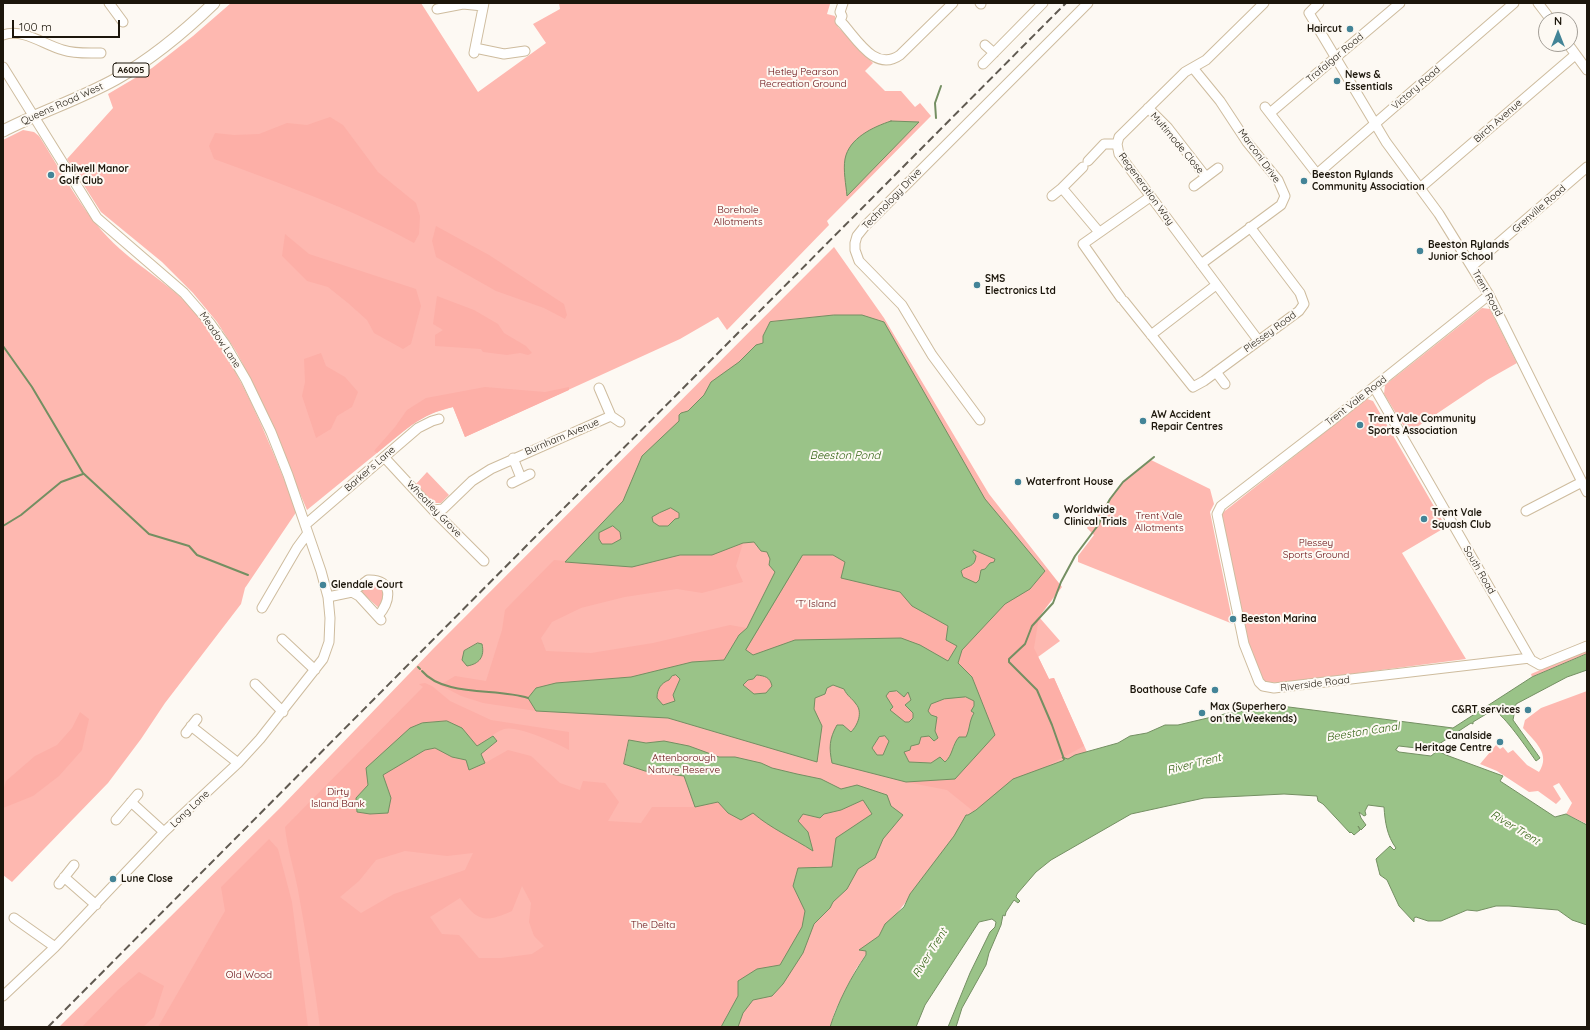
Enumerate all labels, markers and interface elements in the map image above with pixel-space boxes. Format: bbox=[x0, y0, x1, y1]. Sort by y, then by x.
scale bar bbox=[14, 12, 122, 38]
north arrow bbox=[1538, 12, 1578, 52]
text: N bbox=[1554, 14, 1562, 28]
text: 100 m bbox=[19, 19, 52, 34]
place label: Haircut bbox=[1307, 23, 1342, 35]
marker: Haircut bbox=[1345, 24, 1355, 34]
street label: Trafalgar Road bbox=[1304, 31, 1366, 85]
road number: A6005 bbox=[113, 63, 149, 77]
street label: Victory Road bbox=[1389, 64, 1443, 112]
park label: Hetley Pearson Recreation Ground bbox=[759, 66, 847, 90]
place label: News & Essentials bbox=[1345, 69, 1392, 92]
marker: News & Essentials bbox=[1332, 76, 1342, 86]
street label: Queens Road West bbox=[19, 80, 105, 128]
street label: Birch Avenue bbox=[1471, 97, 1525, 145]
street label: Multimode Close bbox=[1148, 110, 1206, 176]
street label: Marconi Drive bbox=[1235, 127, 1283, 185]
street label: Regeneration Way bbox=[1116, 150, 1176, 228]
place label: Chilwell Manor Golf Club bbox=[59, 163, 129, 186]
street label: Technology Drive bbox=[860, 166, 924, 232]
place label: Beeston Rylands Community Association bbox=[1312, 169, 1425, 192]
marker: Chilwell Manor Golf Club bbox=[46, 170, 56, 180]
marker: Beeston Rylands Community Association bbox=[1299, 176, 1309, 186]
street label: Grenville Road bbox=[1510, 182, 1568, 236]
park label: Borehole Allotments bbox=[713, 204, 763, 228]
place label: Beeston Rylands Junior School bbox=[1428, 239, 1509, 262]
marker: Beeston Rylands Junior School bbox=[1415, 246, 1425, 256]
street label: Trent Road bbox=[1469, 268, 1505, 318]
place label: SMS Electronics Ltd bbox=[985, 273, 1056, 296]
marker: SMS Electronics Ltd bbox=[972, 280, 982, 290]
street label: Plessey Road bbox=[1241, 309, 1299, 355]
street label: Meadow Lane bbox=[197, 310, 243, 370]
street label: Trent Vale Road bbox=[1323, 373, 1389, 429]
place label: AW Accident Repair Centres bbox=[1151, 409, 1223, 432]
place label: Trent Vale Community Sports Association bbox=[1368, 413, 1476, 436]
street label: Burnham Avenue bbox=[523, 416, 601, 458]
marker: AW Accident Repair Centres bbox=[1138, 416, 1148, 426]
marker: Trent Vale Community Sports Association bbox=[1355, 420, 1365, 430]
street label: Barker's Lane bbox=[342, 444, 398, 494]
water label: Beeston Pond bbox=[810, 449, 880, 463]
place label: Waterfront House bbox=[1026, 476, 1113, 488]
marker: Waterfront House bbox=[1013, 477, 1023, 487]
street label: Wheatley Grove bbox=[404, 478, 464, 540]
place label: Worldwide Clinical Trials bbox=[1064, 504, 1127, 528]
place label: Trent Vale Squash Club bbox=[1432, 507, 1491, 530]
park label: Trent Vale Allotments bbox=[1134, 510, 1184, 534]
marker: Worldwide Clinical Trials bbox=[1051, 511, 1061, 521]
marker: Trent Vale Squash Club bbox=[1419, 514, 1429, 524]
park label: Plessey Sports Ground bbox=[1283, 537, 1349, 560]
street label: South Road bbox=[1460, 544, 1498, 596]
place label: Glendale Court bbox=[331, 579, 403, 591]
marker: Glendale Court bbox=[318, 580, 328, 590]
park label: 'T' Island bbox=[796, 598, 836, 610]
place label: Beeston Marina bbox=[1241, 613, 1317, 625]
marker: Beeston Marina bbox=[1228, 614, 1238, 624]
street label: Riverside Road bbox=[1280, 674, 1350, 694]
place label: Boathouse Cafe bbox=[1130, 684, 1207, 696]
marker: Boathouse Cafe bbox=[1210, 685, 1220, 695]
place label: Max (Superhero on the Weekends) bbox=[1210, 701, 1297, 724]
place label: C&RT services bbox=[1451, 704, 1520, 716]
marker: C&RT services bbox=[1523, 705, 1533, 715]
marker: Max (Superhero on the Weekends) bbox=[1197, 708, 1207, 718]
water label: Beeston Canal bbox=[1326, 720, 1400, 744]
place label: Canalside Heritage Centre bbox=[1415, 730, 1492, 754]
marker: Canalside Heritage Centre bbox=[1495, 737, 1505, 747]
water label: River Trent bbox=[1166, 751, 1222, 777]
park label: Attenborough Nature Reserve bbox=[648, 752, 720, 776]
park label: Dirty Island Bank bbox=[311, 786, 365, 810]
street label: Long Lane bbox=[168, 788, 212, 830]
water label: River Trent bbox=[1488, 808, 1542, 848]
place label: Lune Close bbox=[121, 873, 173, 885]
marker: Lune Close bbox=[108, 874, 118, 884]
park label: The Delta bbox=[631, 919, 675, 931]
water label: River Trent bbox=[910, 926, 950, 980]
park label: Old Wood bbox=[226, 969, 272, 981]

